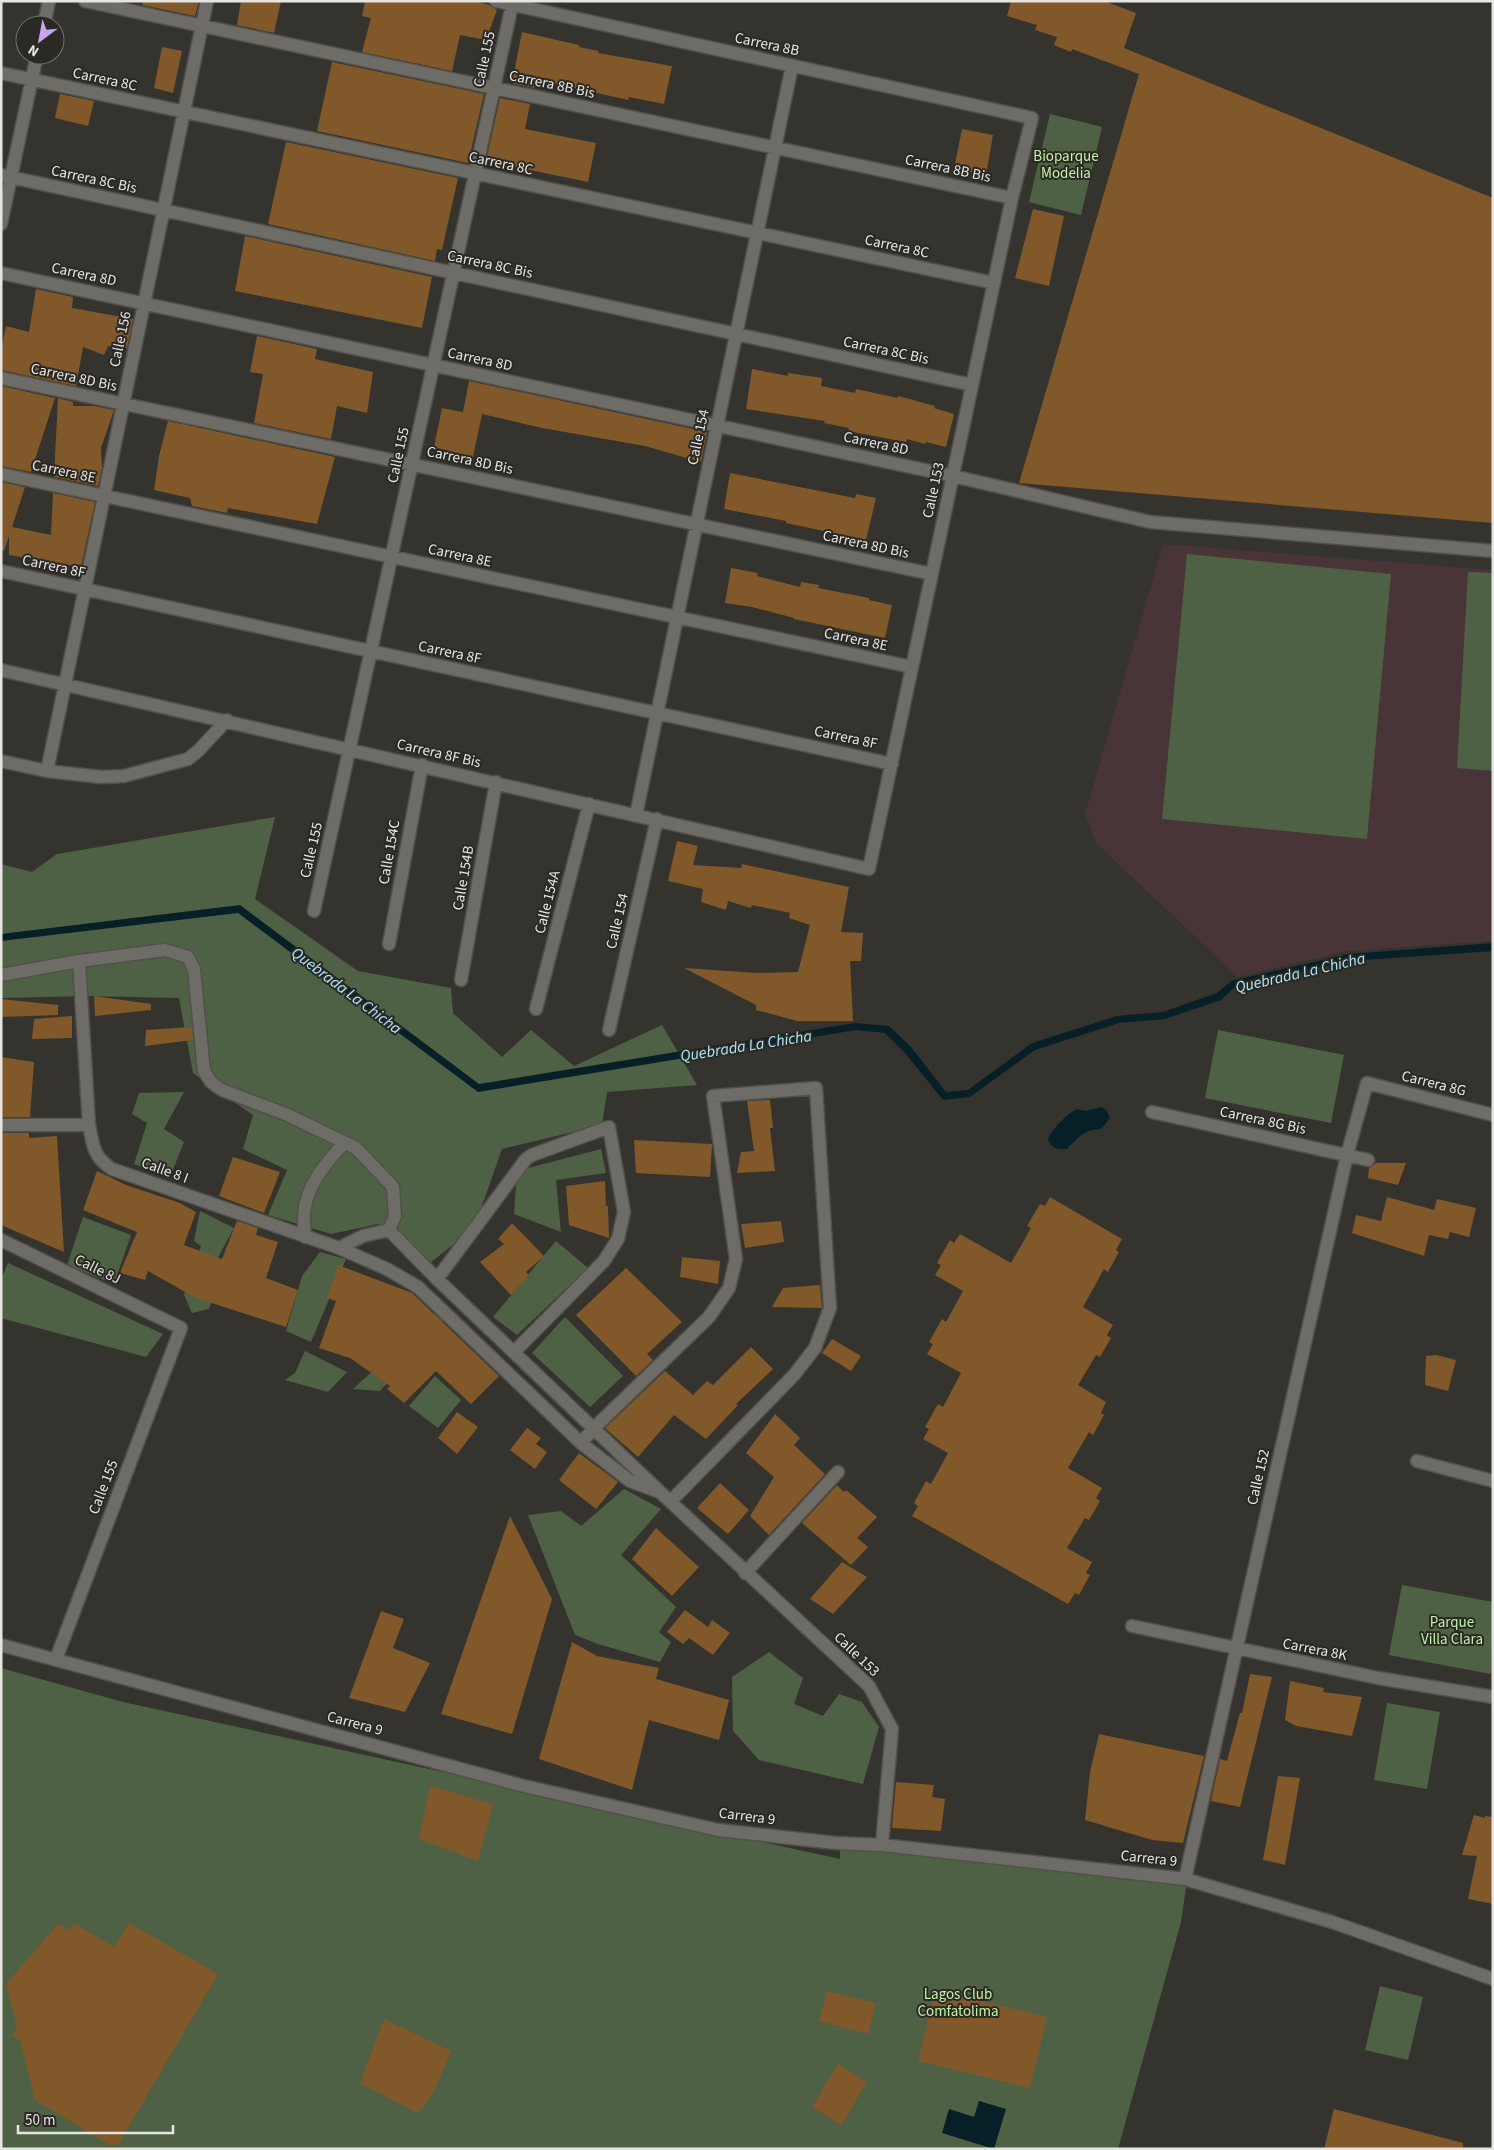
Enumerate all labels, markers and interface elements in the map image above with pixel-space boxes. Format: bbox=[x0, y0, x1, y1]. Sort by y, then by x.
north arrow bbox=[15, 15, 65, 65]
street label: Carrera 8B bbox=[733, 27, 801, 62]
street label: Calle 155 bbox=[468, 29, 501, 89]
text: N bbox=[24, 39, 43, 61]
street label: Carrera 8C bbox=[71, 62, 139, 97]
street label: Carrera 8B Bis bbox=[507, 65, 597, 104]
street label: Carrera 8C bbox=[467, 146, 535, 181]
park label: Bioparque Modelia bbox=[1033, 146, 1099, 184]
street label: Carrera 8B Bis bbox=[903, 149, 993, 188]
street label: Carrera 8C Bis bbox=[49, 160, 139, 199]
street label: Carrera 8C bbox=[863, 229, 931, 264]
street label: Carrera 8C Bis bbox=[445, 245, 535, 284]
street label: Carrera 8D bbox=[49, 257, 118, 292]
street label: Calle 156 bbox=[104, 309, 137, 369]
street label: Carrera 8C Bis bbox=[841, 331, 931, 370]
street label: Carrera 8D bbox=[445, 342, 514, 377]
street label: Carrera 8D Bis bbox=[29, 358, 119, 397]
street label: Calle 154 bbox=[682, 407, 715, 467]
street label: Calle 155 bbox=[382, 425, 415, 485]
street label: Carrera 8D bbox=[841, 426, 910, 461]
street label: Carrera 8D Bis bbox=[425, 441, 515, 480]
street label: Carrera 8E bbox=[30, 455, 98, 488]
street label: Calle 153 bbox=[917, 460, 950, 520]
street label: Carrera 8D Bis bbox=[821, 525, 911, 564]
street label: Carrera 8E bbox=[426, 539, 494, 572]
street label: Carrera 8F bbox=[20, 550, 88, 584]
street label: Carrera 8E bbox=[822, 623, 890, 656]
street label: Carrera 8F bbox=[416, 636, 484, 670]
street label: Carrera 8F bbox=[812, 721, 880, 755]
street label: Carrera 8F Bis bbox=[395, 734, 483, 773]
street label: Calle 154C bbox=[373, 818, 406, 886]
street label: Calle 155 bbox=[295, 820, 328, 880]
street label: Calle 154B bbox=[447, 844, 480, 912]
street label: Calle 154A bbox=[529, 867, 566, 936]
street label: Calle 154 bbox=[601, 891, 634, 951]
water label: Quebrada La Chicha bbox=[287, 942, 406, 1040]
water label: Quebrada La Chicha bbox=[1233, 947, 1368, 999]
water label: Quebrada La Chicha bbox=[679, 1025, 814, 1067]
street label: Carrera 8G bbox=[1399, 1065, 1468, 1102]
street label: Carrera 8G Bis bbox=[1218, 1101, 1308, 1140]
street label: Calle 8 I bbox=[138, 1152, 191, 1189]
street label: Calle 8J bbox=[71, 1249, 124, 1290]
street label: Calle 152 bbox=[1242, 1447, 1275, 1507]
street label: Calle 155 bbox=[84, 1457, 123, 1517]
park label: Parque Villa Clara bbox=[1421, 1612, 1483, 1650]
street label: Calle 153 bbox=[829, 1627, 884, 1682]
street label: Carrera 8K bbox=[1281, 1633, 1349, 1666]
street label: Carrera 9 bbox=[325, 1706, 385, 1741]
street label: Carrera 9 bbox=[718, 1803, 776, 1830]
street label: Carrera 9 bbox=[1120, 1845, 1178, 1872]
park label: Lagos Club Comfatolima bbox=[917, 1984, 999, 2022]
scale bar bbox=[18, 2102, 172, 2134]
text: 50 m bbox=[25, 2110, 55, 2131]

